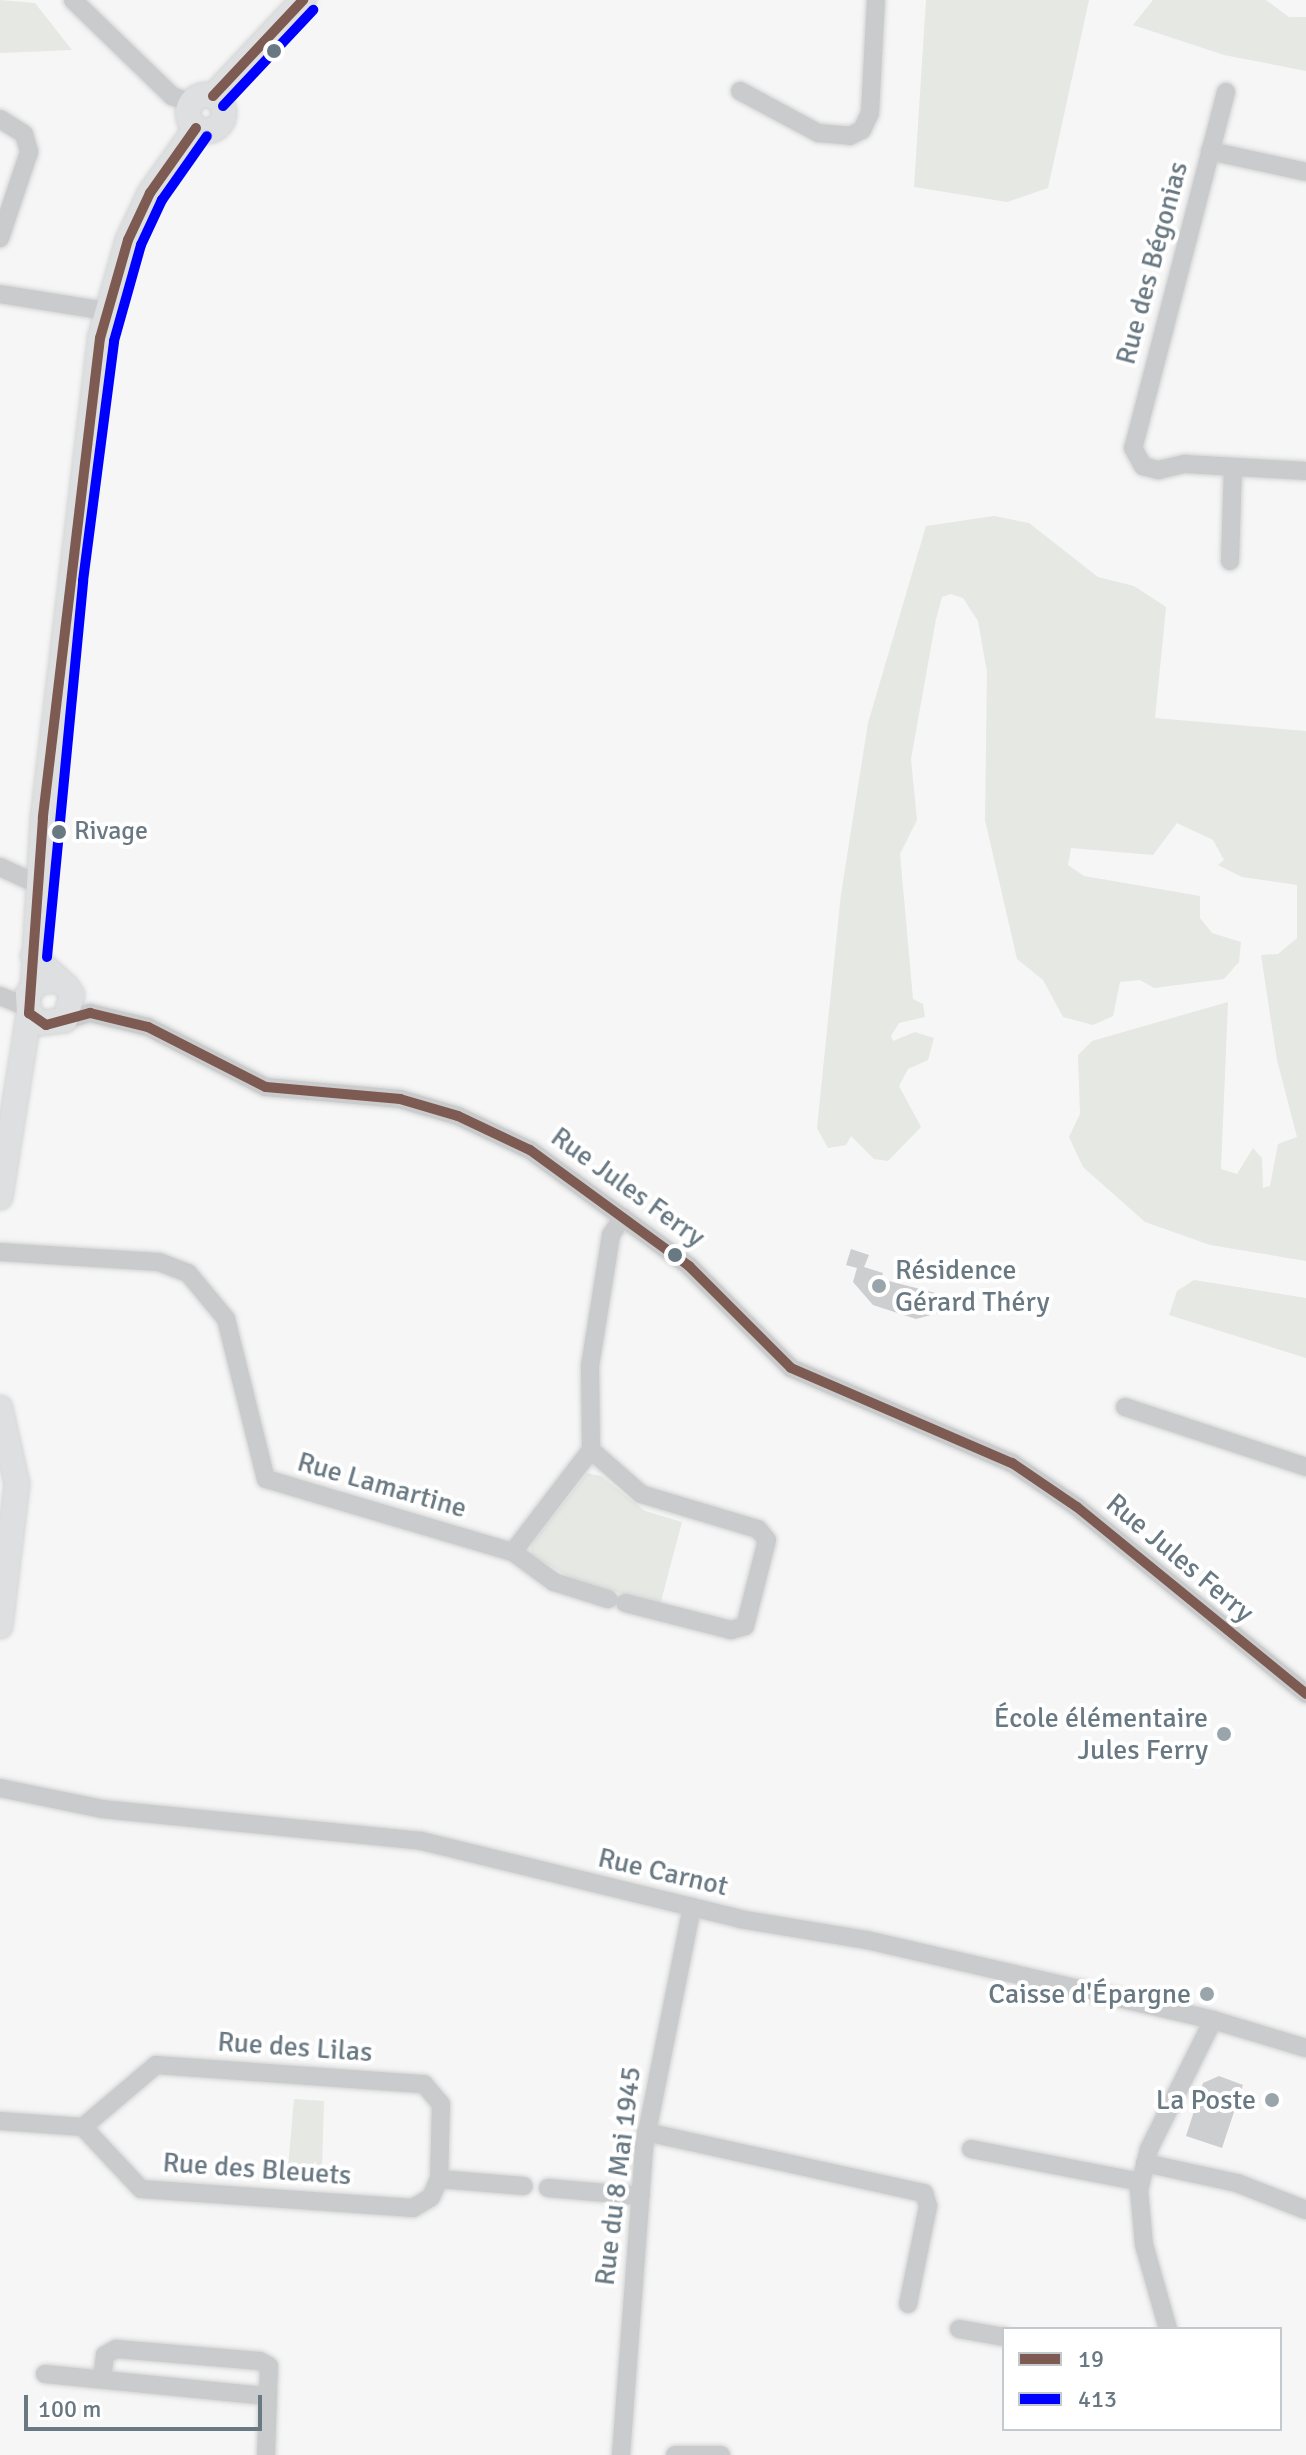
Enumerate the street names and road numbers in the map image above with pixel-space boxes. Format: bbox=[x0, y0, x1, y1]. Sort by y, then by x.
street label: Rue des Bégonias bbox=[1109, 158, 1195, 368]
street label: Rue Jules Ferry bbox=[544, 1120, 712, 1254]
street label: Rue Lamartine bbox=[294, 1445, 470, 1525]
street label: Rue Jules Ferry bbox=[1099, 1487, 1261, 1629]
street label: Rue Carnot bbox=[595, 1841, 731, 1903]
street label: Rue des Lilas bbox=[216, 2025, 374, 2069]
street label: Rue du 8 Mai 1945 bbox=[588, 2065, 648, 2287]
street label: Rue des Bleuets bbox=[162, 2146, 352, 2192]

